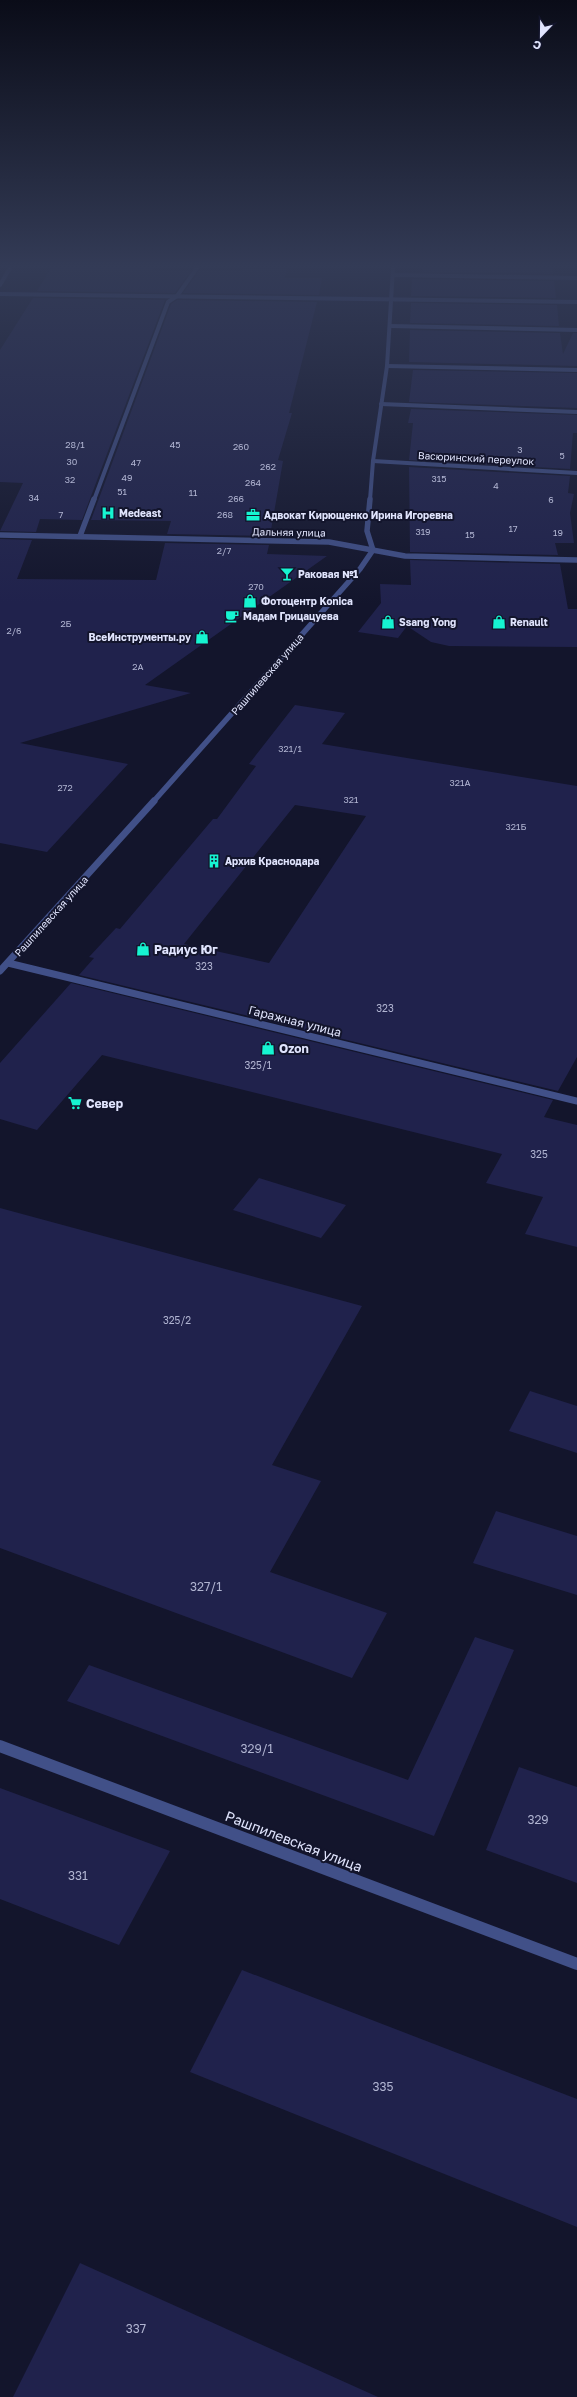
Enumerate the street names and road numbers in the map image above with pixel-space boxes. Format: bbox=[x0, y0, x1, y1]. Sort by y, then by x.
street label: Васюринский переулок bbox=[418, 449, 535, 467]
street label: Дальняя улица bbox=[252, 525, 326, 539]
street label: Рашпилевская улица bbox=[228, 631, 306, 717]
street label: Рашпилевская улица bbox=[12, 873, 90, 959]
street label: Гаражная улица bbox=[247, 1002, 343, 1040]
street label: Рашпилевская улица bbox=[223, 1807, 365, 1875]

